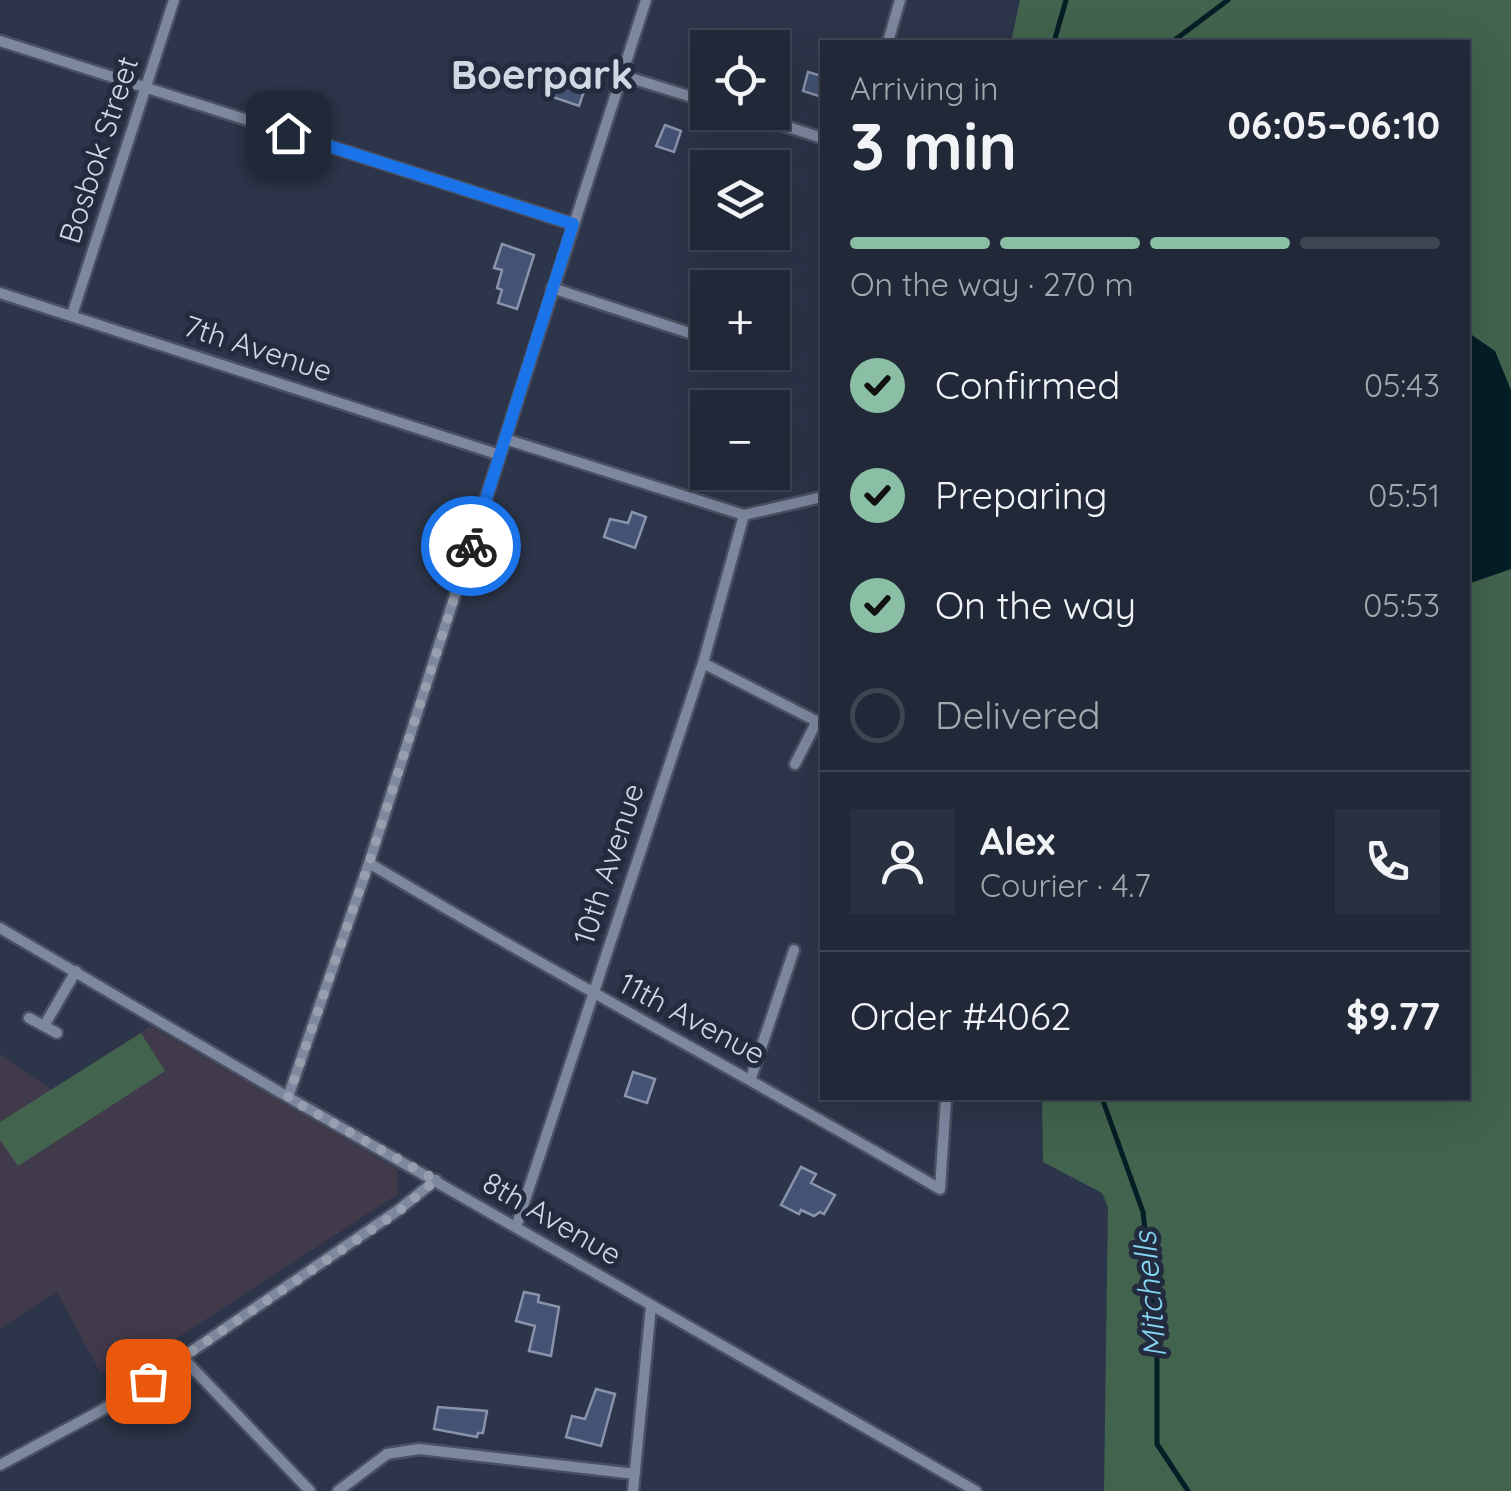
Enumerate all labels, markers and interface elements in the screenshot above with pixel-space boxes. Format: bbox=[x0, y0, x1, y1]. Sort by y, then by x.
map controls bbox=[690, 30, 790, 490]
button: locate bbox=[690, 30, 790, 130]
district label: Boerpark bbox=[451, 49, 633, 99]
street label: Bosbok Street bbox=[50, 51, 146, 248]
text: Arriving in bbox=[850, 68, 999, 108]
pin bbox=[246, 91, 331, 176]
text: 06:05–06:10 bbox=[1228, 101, 1440, 149]
text: 3 min bbox=[850, 105, 1017, 186]
icon: home bbox=[261, 106, 316, 161]
button: layers bbox=[690, 150, 790, 250]
text: On the way · 270 m bbox=[850, 264, 1134, 304]
button: + bbox=[690, 270, 790, 370]
street label: 7th Avenue bbox=[179, 306, 337, 390]
icon: check bbox=[850, 358, 905, 413]
text: Confirmed bbox=[935, 361, 1120, 409]
text: 05:43 bbox=[1364, 365, 1440, 405]
button: − bbox=[690, 390, 790, 490]
icon: check bbox=[850, 468, 905, 523]
text: Preparing bbox=[935, 471, 1107, 519]
text: 05:51 bbox=[1368, 475, 1440, 515]
courier bbox=[421, 496, 521, 596]
icon: bike bbox=[444, 519, 499, 574]
icon: check bbox=[850, 578, 905, 633]
text: On the way bbox=[935, 581, 1136, 629]
text: 05:53 bbox=[1363, 585, 1440, 625]
text: Delivered bbox=[935, 691, 1101, 739]
street label: 10th Avenue bbox=[564, 778, 652, 949]
button: person bbox=[850, 809, 955, 914]
button: phone bbox=[1335, 809, 1440, 914]
text: Alex bbox=[980, 817, 1055, 865]
text: Courier · 4.7 bbox=[980, 865, 1151, 905]
street label: 11th Avenue bbox=[613, 964, 772, 1072]
text: Order #4062 bbox=[850, 992, 1071, 1040]
text: $9.77 bbox=[1346, 992, 1440, 1040]
street label: 8th Avenue bbox=[476, 1163, 629, 1273]
water label: Mitchells bbox=[1123, 1228, 1174, 1360]
pin bbox=[106, 1339, 191, 1424]
icon: bag bbox=[121, 1354, 176, 1409]

